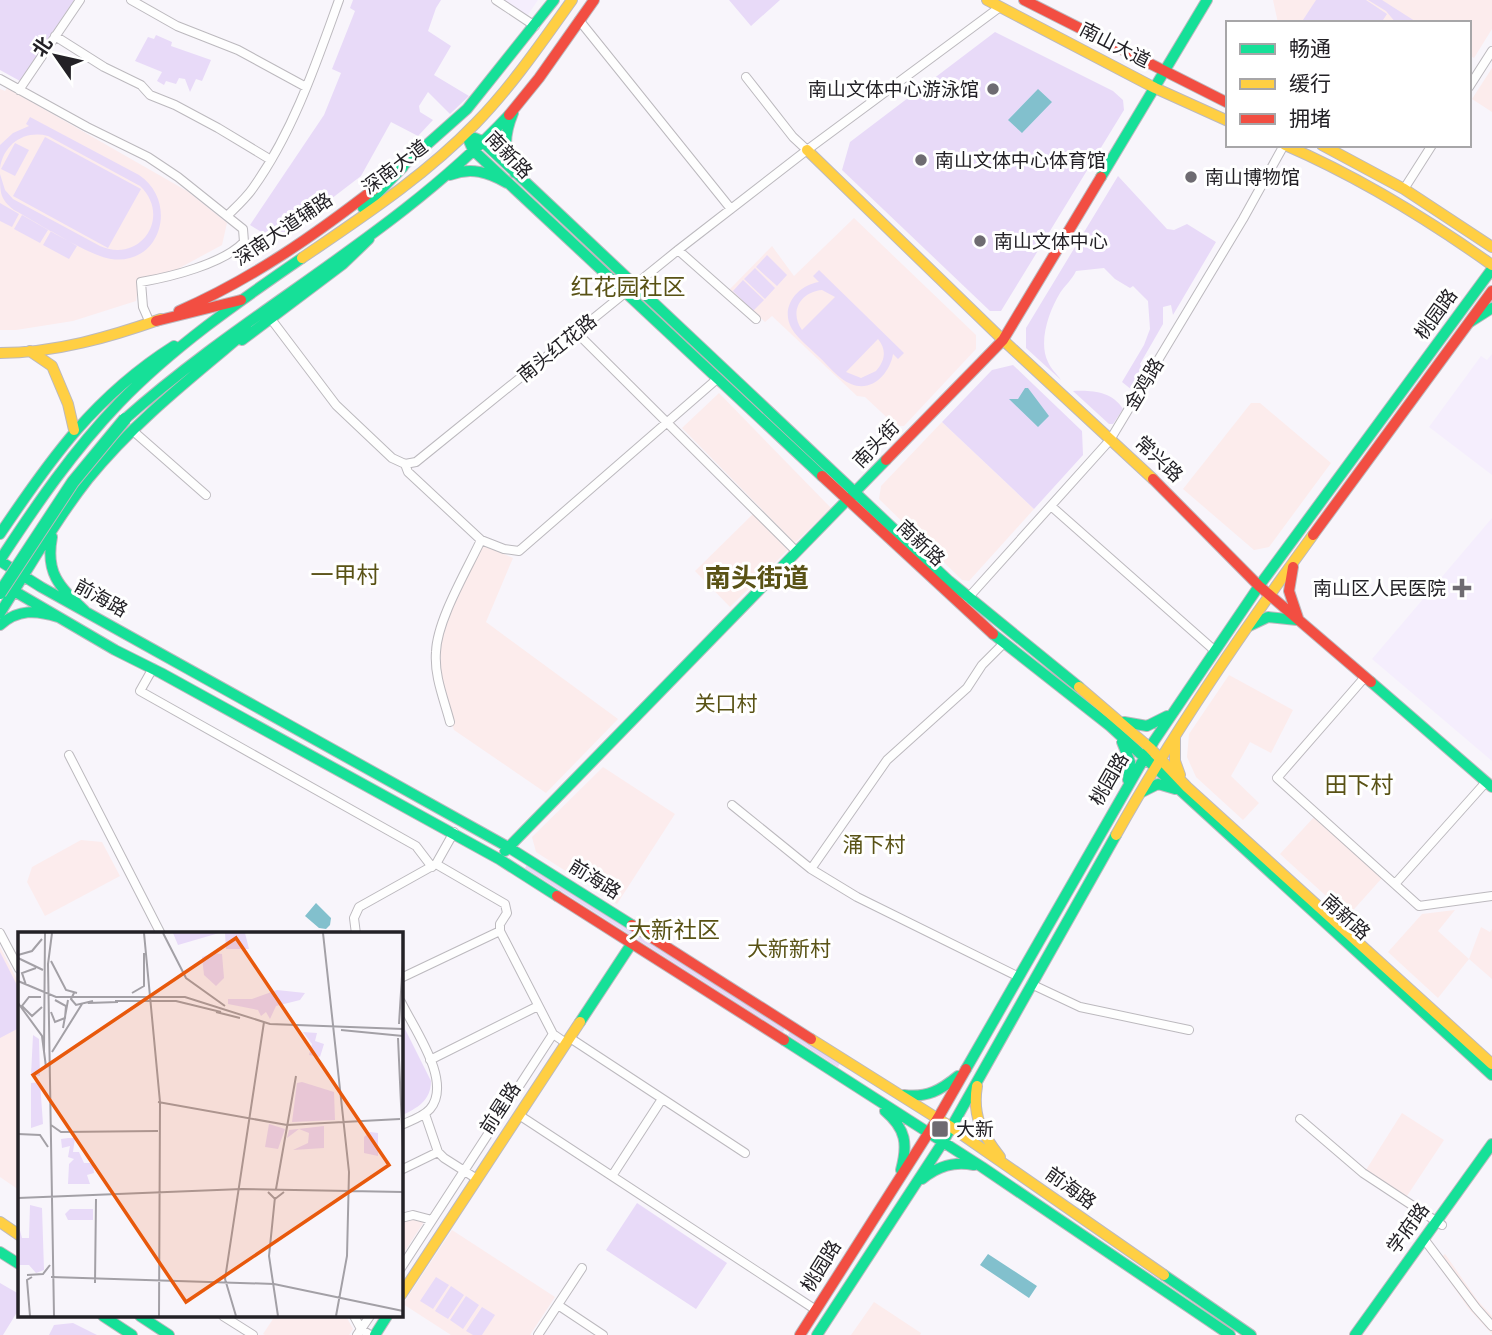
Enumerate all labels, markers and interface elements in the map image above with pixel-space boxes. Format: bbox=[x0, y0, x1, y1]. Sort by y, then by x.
street label: 南山大道 bbox=[1076, 18, 1154, 72]
north arrow bbox=[21, 21, 91, 91]
legend bbox=[1226, 21, 1471, 147]
text: 北 bbox=[28, 33, 56, 61]
text: 畅通 bbox=[1289, 37, 1331, 60]
text: 缓行 bbox=[1289, 72, 1331, 95]
place label: 南山文体中心游泳馆 bbox=[808, 79, 979, 100]
marker: 南山文体中心游泳馆 bbox=[985, 81, 1001, 97]
text: 拥堵 bbox=[1289, 107, 1331, 130]
street label: 南新路 bbox=[482, 127, 536, 183]
street label: 深南大道 bbox=[358, 136, 432, 198]
place label: 南山文体中心体育馆 bbox=[935, 150, 1106, 171]
marker: 南山文体中心体育馆 bbox=[913, 152, 929, 168]
place label: 南山博物馆 bbox=[1205, 167, 1300, 188]
marker: 南山博物馆 bbox=[1183, 169, 1199, 185]
street label: 深南大道辅路 bbox=[230, 188, 336, 270]
place label: 南山文体中心 bbox=[994, 231, 1108, 252]
marker: 南山文体中心 bbox=[972, 233, 988, 249]
district label: 红花园社区 bbox=[571, 274, 686, 300]
street label: 桃园路 bbox=[1411, 285, 1461, 343]
street label: 南头红花路 bbox=[513, 310, 601, 386]
street label: 金鸡路 bbox=[1120, 354, 1168, 414]
street label: 南头街 bbox=[849, 416, 903, 472]
street label: 常兴路 bbox=[1131, 432, 1187, 486]
street label: 南新路 bbox=[893, 516, 949, 570]
district label: 一甲村 bbox=[311, 562, 380, 588]
district label: 南头街道 bbox=[705, 563, 809, 593]
street label: 前海路 bbox=[71, 575, 131, 621]
place label: 南山区人民医院 bbox=[1313, 578, 1446, 599]
marker: 南山区人民医院 bbox=[1452, 578, 1472, 598]
district label: 关口村 bbox=[695, 692, 758, 715]
street label: 桃园路 bbox=[1086, 749, 1132, 809]
district label: 田下村 bbox=[1325, 772, 1394, 798]
district label: 涌下村 bbox=[843, 833, 906, 856]
street label: 前海路 bbox=[565, 855, 625, 903]
street label: 南新路 bbox=[1318, 890, 1374, 944]
district label: 大新社区 bbox=[628, 917, 720, 943]
inset map bbox=[18, 932, 402, 1318]
district label: 大新新村 bbox=[747, 937, 831, 960]
street label: 前星路 bbox=[476, 1078, 524, 1138]
marker: 大新 bbox=[930, 1119, 950, 1139]
place label: 大新 bbox=[956, 1119, 994, 1140]
street label: 前海路 bbox=[1042, 1163, 1100, 1213]
street label: 学府路 bbox=[1383, 1199, 1433, 1257]
street label: 桃园路 bbox=[797, 1236, 845, 1296]

